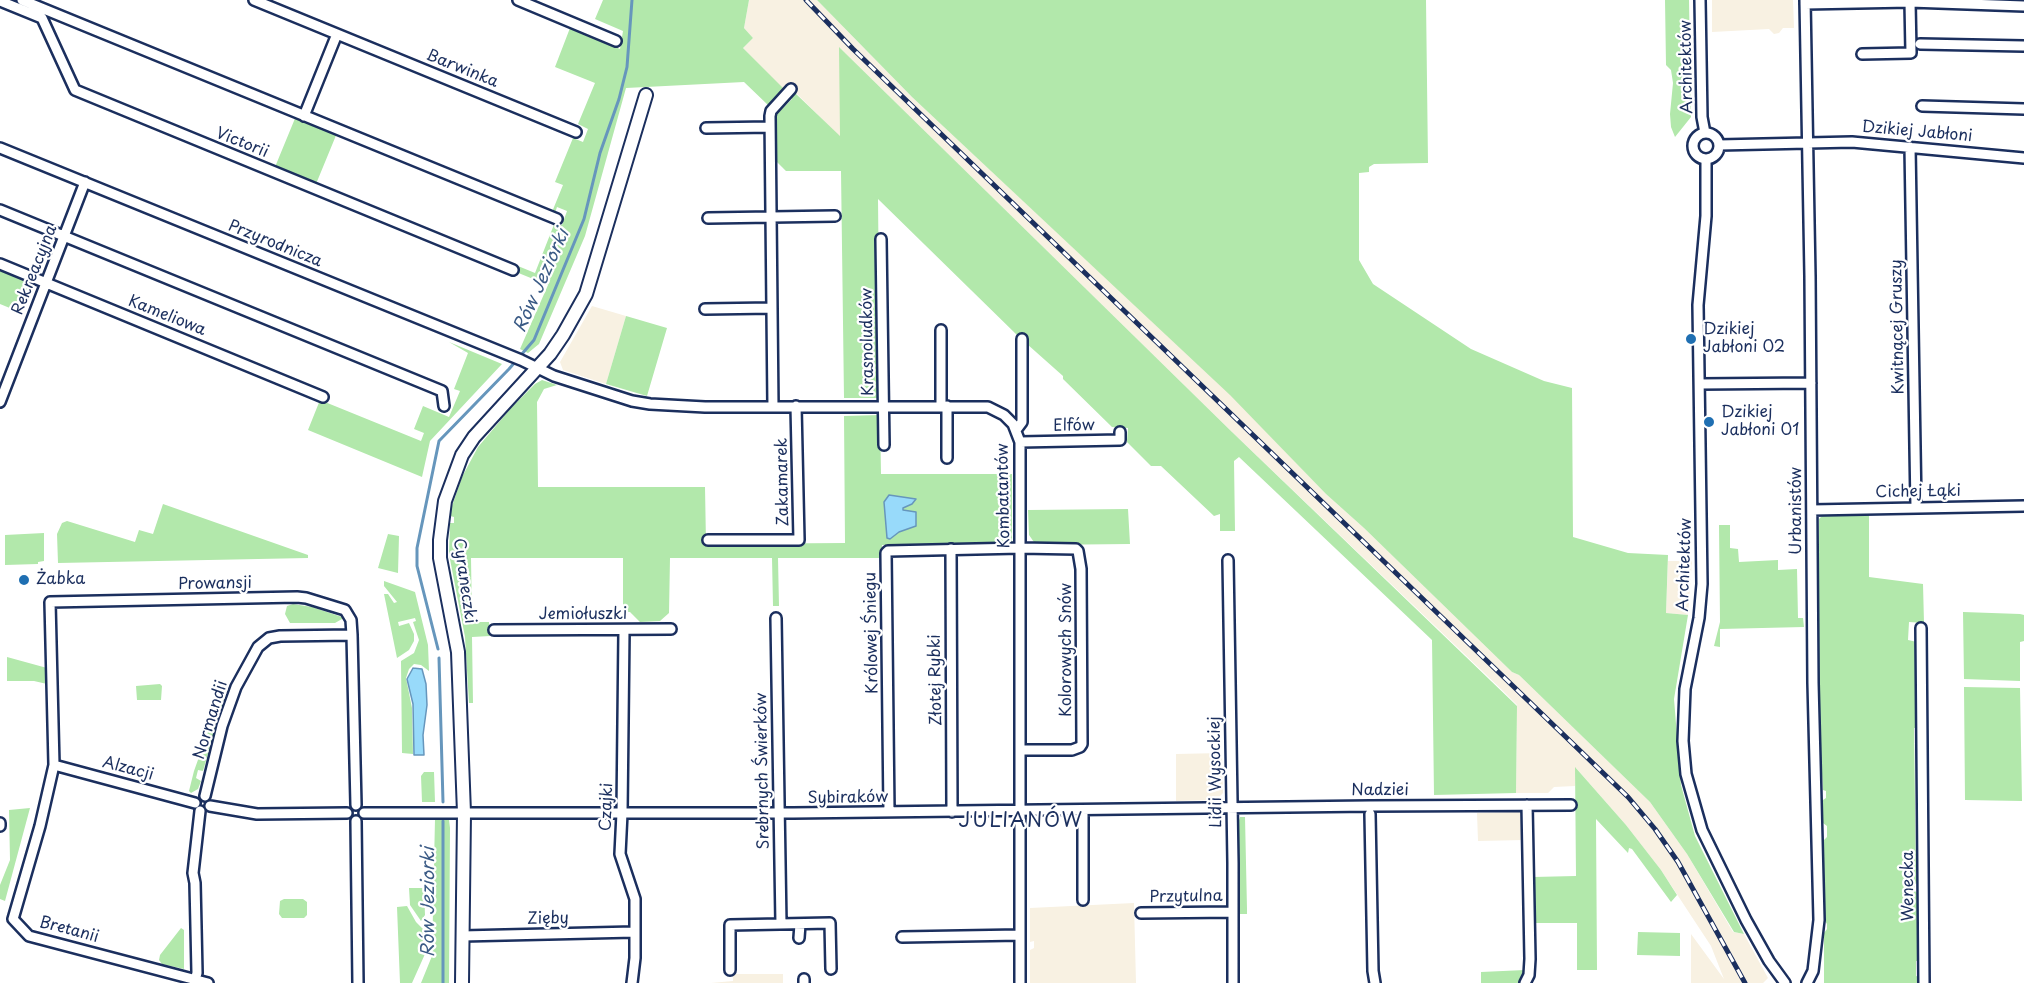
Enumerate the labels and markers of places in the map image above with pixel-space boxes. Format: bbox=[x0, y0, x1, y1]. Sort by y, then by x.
place label: Dzikiej Jabłoni 02 bbox=[1703, 320, 1785, 358]
marker: Dzikiej Jabłoni 02 bbox=[1684, 332, 1698, 346]
place label: Dzikiej Jabłoni 01 bbox=[1721, 403, 1799, 441]
marker: Dzikiej Jabłoni 01 bbox=[1702, 415, 1716, 429]
place label: Żabka bbox=[36, 570, 85, 590]
marker: Żabka bbox=[17, 573, 31, 587]

